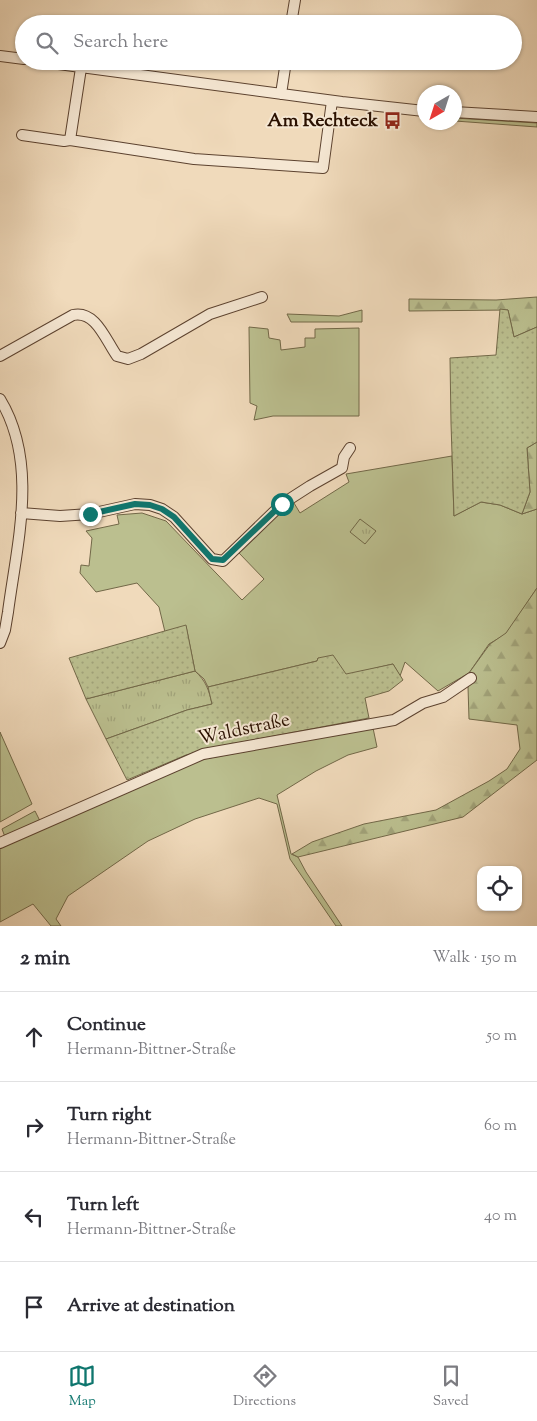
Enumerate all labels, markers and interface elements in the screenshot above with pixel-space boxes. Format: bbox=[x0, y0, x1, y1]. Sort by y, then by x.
search box bbox=[15, 15, 522, 70]
icon: search bbox=[33, 29, 61, 57]
text: Search here bbox=[73, 29, 168, 56]
north arrow bbox=[417, 85, 462, 130]
place label: Am Rechteck bbox=[267, 108, 379, 135]
bus stop icon: Am Rechteck bbox=[382, 111, 402, 131]
route start bbox=[271, 493, 294, 516]
route end bbox=[79, 503, 102, 526]
street label: Waldstraße bbox=[196, 707, 293, 753]
map controls bbox=[477, 866, 522, 911]
button: locate bbox=[477, 866, 522, 911]
text: 2 min bbox=[20, 944, 70, 974]
text: Walk · 150 m bbox=[433, 947, 517, 970]
text: Continue bbox=[67, 1012, 146, 1039]
icon: ahead bbox=[20, 1023, 48, 1051]
text: 50 m bbox=[486, 1025, 517, 1048]
text: Hermann-Bittner-Straße bbox=[67, 1039, 236, 1062]
text: Turn right bbox=[67, 1102, 151, 1129]
icon: right bbox=[20, 1113, 48, 1141]
text: 60 m bbox=[484, 1115, 517, 1138]
text: Hermann-Bittner-Straße bbox=[67, 1129, 236, 1152]
text: Turn left bbox=[67, 1192, 139, 1219]
icon: left bbox=[20, 1203, 48, 1231]
text: 40 m bbox=[484, 1205, 517, 1228]
text: Hermann-Bittner-Straße bbox=[67, 1219, 236, 1242]
icon: arrive bbox=[20, 1293, 48, 1321]
text: Arrive at destination bbox=[67, 1293, 235, 1320]
tab: Map bbox=[68, 1362, 96, 1412]
tab: Directions bbox=[233, 1362, 296, 1412]
tab: Saved bbox=[433, 1362, 469, 1412]

